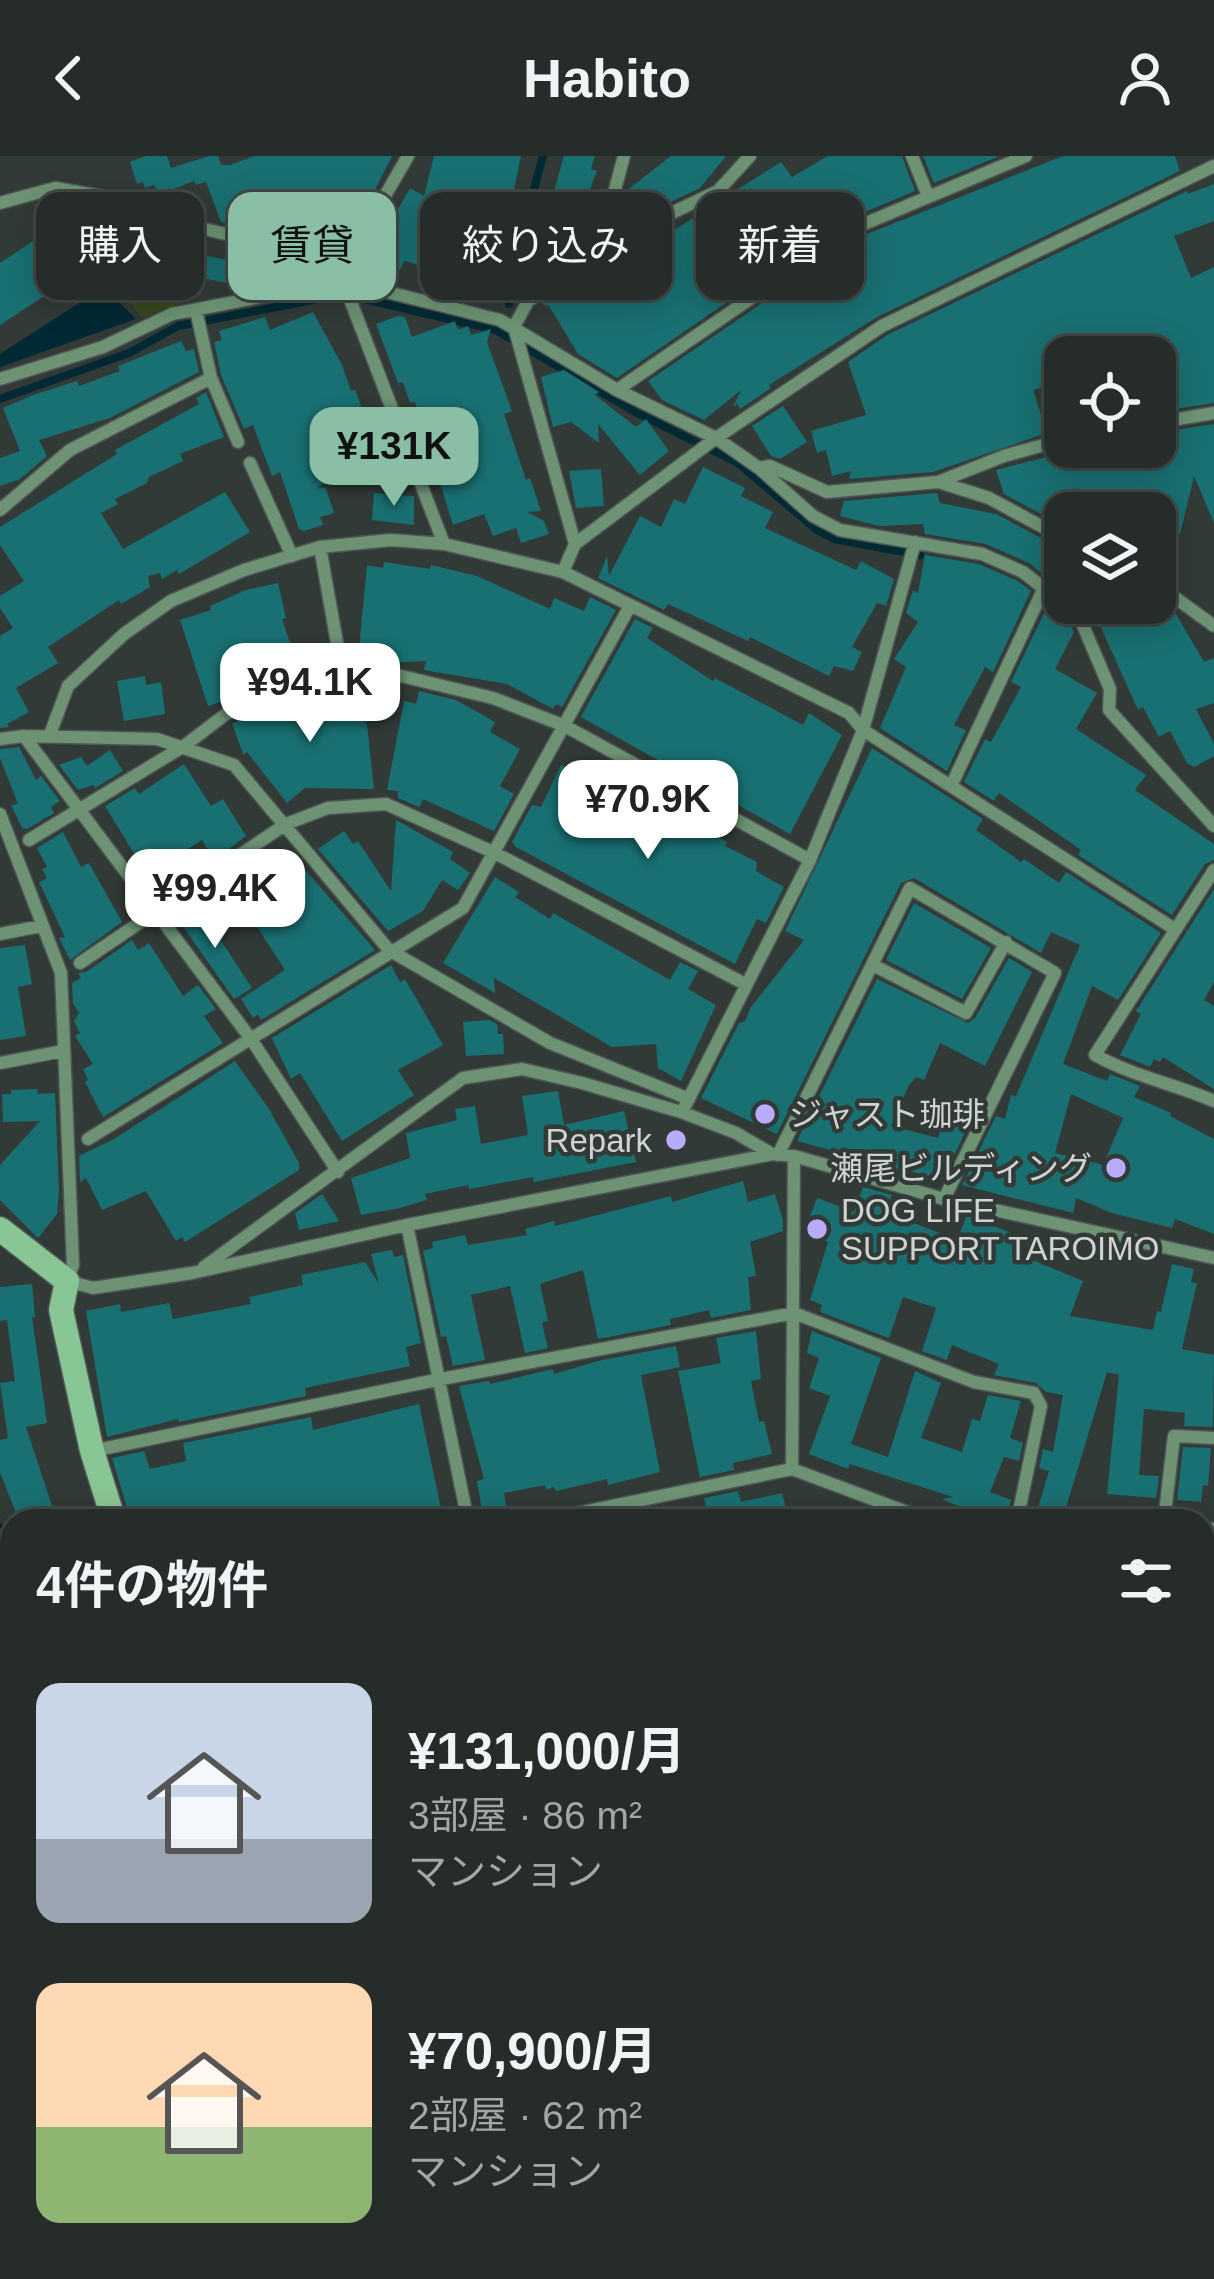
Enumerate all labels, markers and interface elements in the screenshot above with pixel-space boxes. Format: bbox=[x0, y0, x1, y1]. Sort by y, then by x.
icon: back bbox=[36, 45, 102, 111]
icon: person bbox=[1112, 45, 1178, 111]
text: Habito bbox=[523, 48, 691, 108]
chip: 購入 bbox=[36, 192, 204, 300]
chip: 賃貸 bbox=[228, 192, 396, 300]
chip: 絞り込み bbox=[420, 192, 672, 300]
chip: 新着 bbox=[696, 192, 864, 300]
map controls bbox=[1044, 336, 1176, 624]
button: locate bbox=[1044, 336, 1176, 468]
pin: ¥131K bbox=[310, 407, 478, 509]
text: ¥131K bbox=[337, 424, 451, 467]
button: layers bbox=[1044, 492, 1176, 624]
pin: ¥94.1K bbox=[212, 643, 408, 745]
text: ¥94.1K bbox=[247, 660, 373, 703]
pin: ¥70.9K bbox=[550, 760, 746, 862]
text: ¥70.9K bbox=[585, 777, 711, 820]
pin: ¥99.4K bbox=[117, 849, 313, 951]
text: ¥99.4K bbox=[152, 866, 278, 909]
place label: ジャスト珈琲 bbox=[789, 1096, 985, 1133]
marker: ジャスト珈琲 bbox=[752, 1101, 778, 1127]
place label: Repark bbox=[546, 1122, 652, 1159]
marker: Repark bbox=[663, 1127, 689, 1153]
place label: 瀬尾ビルディング bbox=[830, 1150, 1092, 1187]
marker: 瀬尾ビルディング bbox=[1103, 1155, 1129, 1181]
place label: DOG LIFE SUPPORT TAROIMO bbox=[841, 1192, 1159, 1267]
marker: DOG LIFE SUPPORT TAROIMO bbox=[804, 1216, 830, 1242]
icon: filters bbox=[1113, 1548, 1179, 1614]
text: 4件の物件 bbox=[36, 1557, 268, 1614]
text: ¥131,000/月 bbox=[408, 1723, 686, 1780]
icon: home bbox=[132, 1731, 276, 1875]
text: 3部屋 · 86 m² bbox=[408, 1794, 642, 1837]
text: マンション bbox=[408, 1850, 603, 1893]
text: ¥70,900/月 bbox=[408, 2023, 658, 2080]
icon: home bbox=[132, 2031, 276, 2175]
text: 2部屋 · 62 m² bbox=[408, 2094, 642, 2137]
text: マンション bbox=[408, 2150, 603, 2193]

